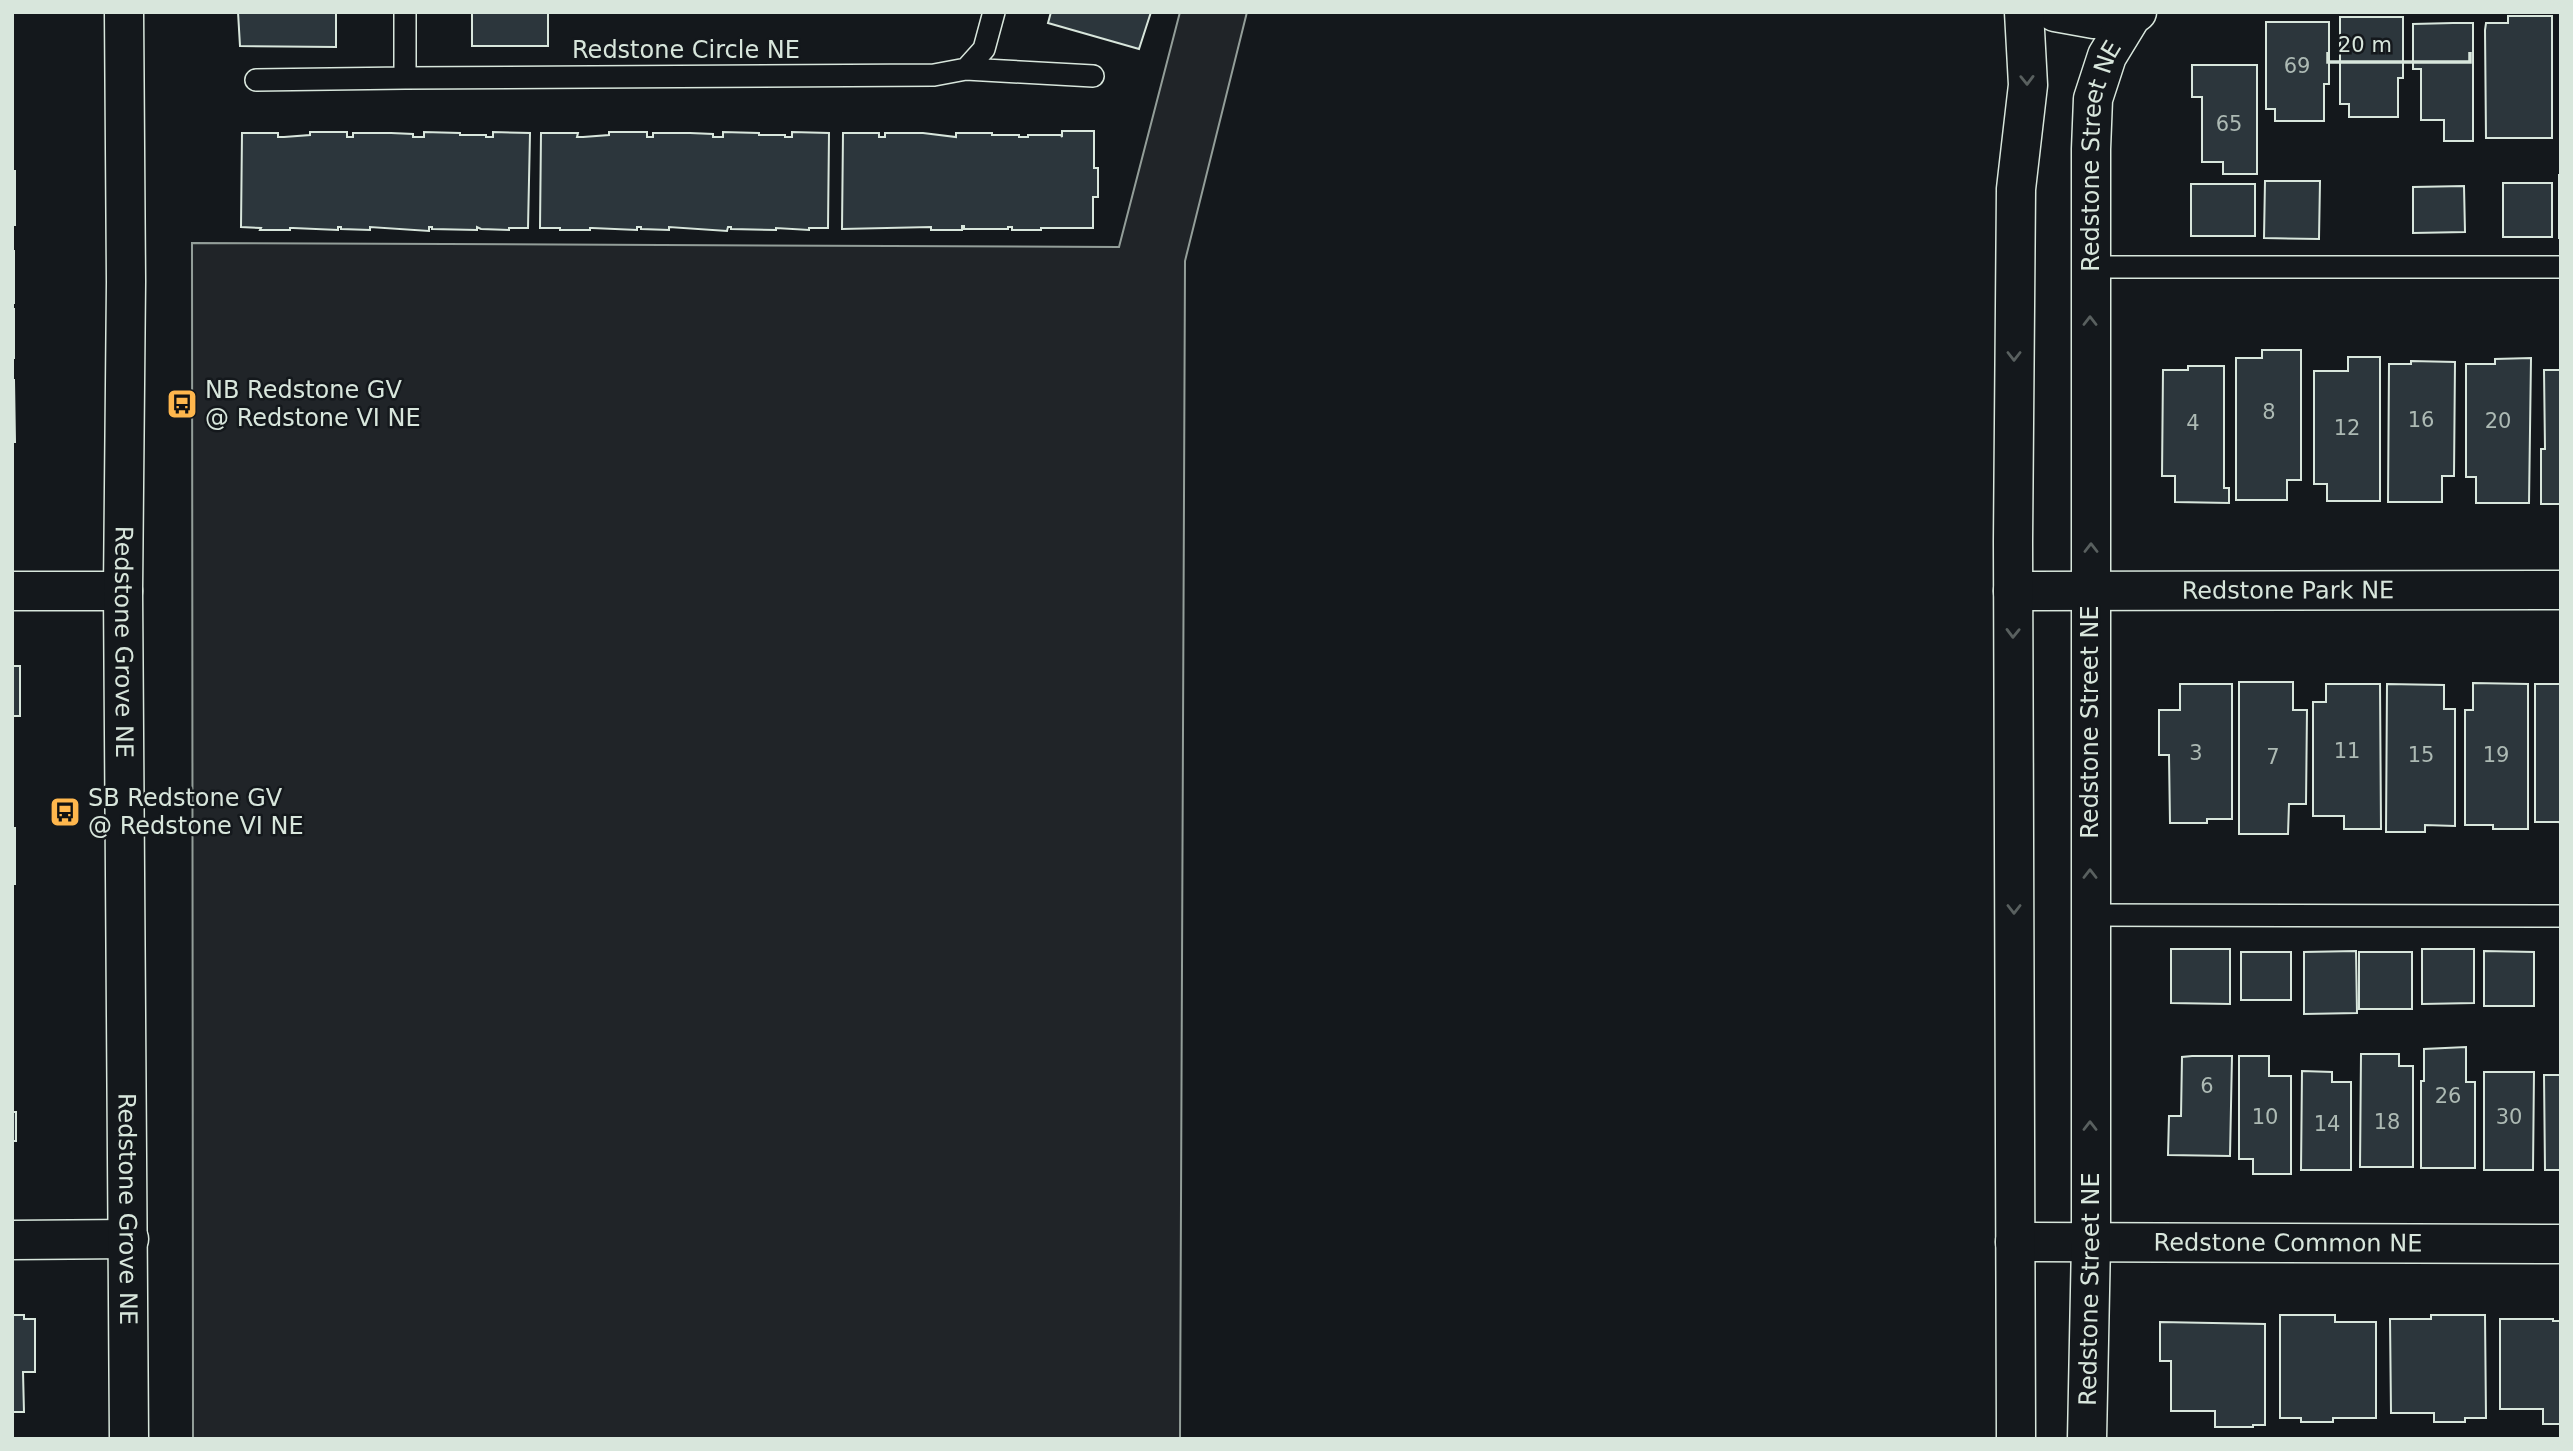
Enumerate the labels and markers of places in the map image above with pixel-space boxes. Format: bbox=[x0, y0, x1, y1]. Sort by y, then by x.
place label: NB Redstone GV @ Redstone VI NE bbox=[205, 376, 421, 432]
bus stop icon: NB Redstone GV @ Redstone VI NE bbox=[165, 387, 199, 421]
place label: SB Redstone GV @ Redstone VI NE bbox=[88, 784, 304, 840]
bus stop icon: SB Redstone GV @ Redstone VI NE bbox=[48, 795, 82, 829]

